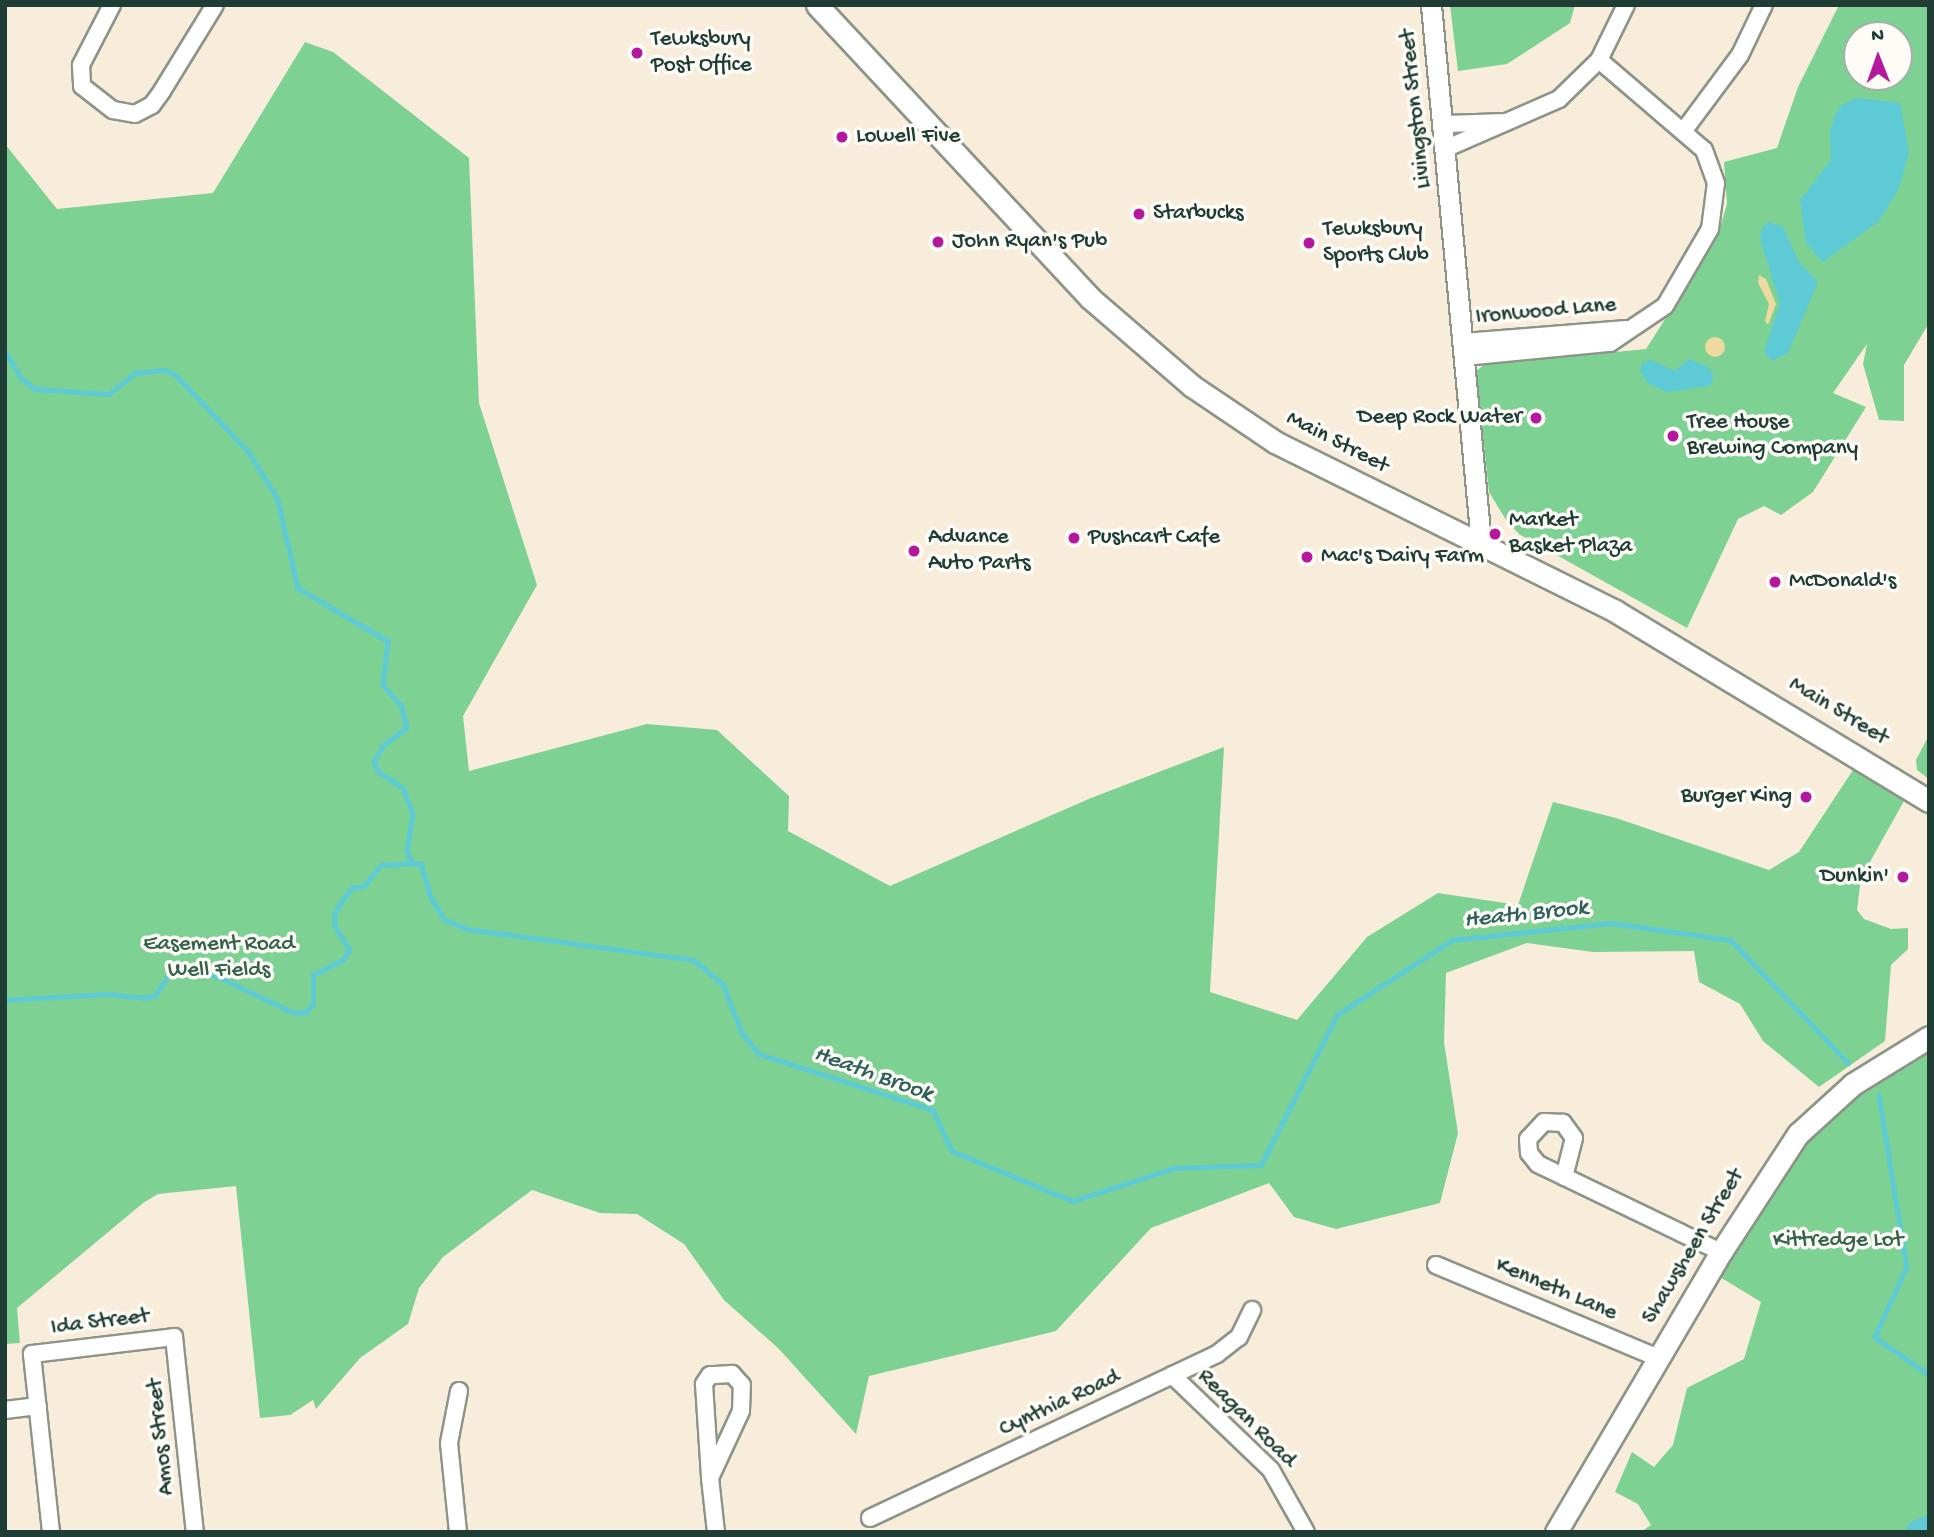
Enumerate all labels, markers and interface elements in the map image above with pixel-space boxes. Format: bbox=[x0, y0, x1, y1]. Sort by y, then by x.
north arrow bbox=[1843, 21, 1913, 91]
text: N bbox=[1871, 25, 1884, 48]
place label: Tewksbury Post Office bbox=[651, 26, 752, 80]
street label: Livingston Street bbox=[1395, 28, 1439, 190]
marker: Tewksbury Post Office bbox=[629, 45, 645, 61]
place label: Lowell Five bbox=[856, 123, 960, 151]
marker: Lowell Five bbox=[834, 129, 850, 145]
place label: Starbucks bbox=[1153, 200, 1243, 228]
marker: Starbucks bbox=[1131, 206, 1147, 222]
place label: Tewksbury Sports Club bbox=[1323, 216, 1429, 270]
place label: John Ryan's Pub bbox=[952, 228, 1107, 256]
marker: John Ryan's Pub bbox=[930, 234, 946, 250]
marker: Tewksbury Sports Club bbox=[1301, 235, 1317, 251]
street label: Ironwood Lane bbox=[1474, 292, 1618, 332]
place label: Deep Rock Water bbox=[1357, 404, 1522, 432]
street label: Main Street bbox=[1281, 405, 1393, 481]
place label: Tree House Brewing Company bbox=[1687, 409, 1858, 463]
marker: Deep Rock Water bbox=[1528, 410, 1544, 426]
marker: Tree House Brewing Company bbox=[1665, 428, 1681, 444]
place label: Market Basket Plaza bbox=[1509, 507, 1632, 561]
place label: Advance Auto Parts bbox=[928, 524, 1031, 578]
place label: Pushcart Cafe bbox=[1088, 524, 1220, 552]
marker: Market Basket Plaza bbox=[1487, 526, 1503, 542]
marker: Pushcart Cafe bbox=[1066, 530, 1082, 546]
marker: Advance Auto Parts bbox=[906, 543, 922, 559]
place label: Mac's Dairy Farm bbox=[1321, 543, 1484, 571]
marker: Mac's Dairy Farm bbox=[1299, 549, 1315, 565]
place label: McDonald's bbox=[1789, 568, 1896, 596]
marker: McDonald's bbox=[1767, 574, 1783, 590]
street label: Main Street bbox=[1783, 671, 1893, 753]
place label: Burger King bbox=[1681, 783, 1792, 811]
marker: Burger King bbox=[1798, 789, 1814, 805]
place label: Dunkin' bbox=[1820, 863, 1889, 891]
marker: Dunkin' bbox=[1895, 869, 1911, 885]
water label: Heath Brook bbox=[1463, 894, 1589, 936]
park label: Easement Road Well Fields bbox=[143, 931, 295, 985]
water label: Heath Brook bbox=[810, 1040, 936, 1110]
street label: Shawsheen Street bbox=[1637, 1165, 1751, 1329]
park label: Kittredge Lot bbox=[1773, 1227, 1903, 1255]
street label: Kenneth Lane bbox=[1491, 1252, 1621, 1328]
street label: Ida Street bbox=[49, 1303, 151, 1343]
street label: Cynthia Road bbox=[995, 1364, 1125, 1444]
street label: Reagan Road bbox=[1191, 1364, 1301, 1474]
street label: Amos Street bbox=[142, 1377, 182, 1497]

